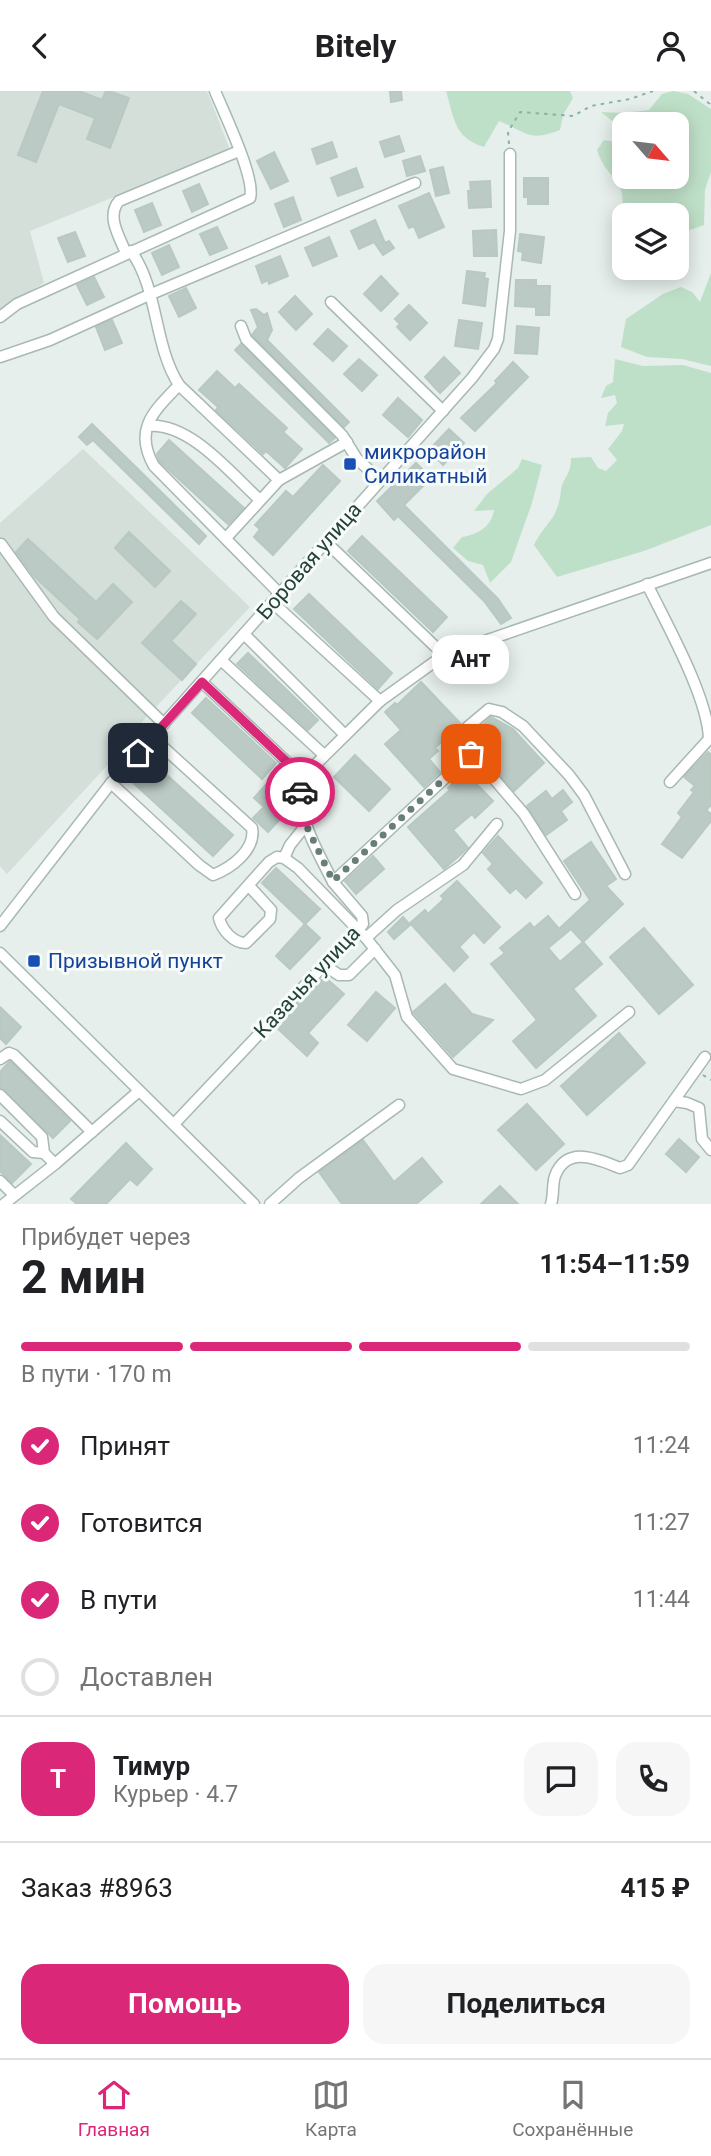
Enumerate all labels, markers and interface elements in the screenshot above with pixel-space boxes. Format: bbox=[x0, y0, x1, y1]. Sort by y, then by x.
icon: back bbox=[21, 27, 59, 65]
text: Bitely bbox=[315, 27, 396, 65]
icon: person bbox=[652, 27, 690, 65]
north arrow bbox=[612, 112, 690, 189]
map controls bbox=[612, 112, 689, 280]
button: layers bbox=[612, 203, 689, 280]
place label: микрорайон Силикатный bbox=[364, 440, 487, 488]
marker: микрорайон Силикатный bbox=[342, 456, 358, 472]
street label: Боровая улица bbox=[252, 498, 366, 624]
callout: Ант bbox=[433, 635, 510, 684]
text: Ант bbox=[451, 646, 490, 673]
pin bbox=[108, 723, 168, 783]
pin bbox=[441, 724, 501, 784]
icon: home bbox=[119, 734, 157, 772]
icon: bag bbox=[452, 735, 490, 773]
courier bbox=[265, 757, 335, 827]
icon: car bbox=[281, 773, 319, 811]
street label: Казачья улица bbox=[249, 921, 365, 1043]
place label: Призывной пункт bbox=[48, 949, 223, 973]
marker: Призывной пункт bbox=[26, 953, 42, 969]
text: Прибудет через bbox=[21, 1224, 191, 1251]
text: 11:54–11:59 bbox=[540, 1249, 690, 1279]
text: 2 мин bbox=[21, 1250, 146, 1304]
text: В пути · 170 m bbox=[21, 1361, 172, 1388]
icon: check bbox=[21, 1427, 59, 1465]
text: Принят bbox=[80, 1431, 170, 1461]
text: 11:24 bbox=[633, 1432, 690, 1459]
icon: check bbox=[21, 1504, 59, 1542]
text: Готовится bbox=[80, 1508, 203, 1538]
text: 11:27 bbox=[633, 1509, 690, 1536]
icon: check bbox=[21, 1581, 59, 1619]
text: В пути bbox=[80, 1585, 157, 1615]
text: 11:44 bbox=[633, 1586, 690, 1613]
text: Доставлен bbox=[80, 1662, 213, 1692]
button: chat bbox=[524, 1742, 598, 1816]
button: phone bbox=[616, 1742, 690, 1816]
text: Тимур bbox=[113, 1751, 190, 1781]
text: Т bbox=[50, 1764, 66, 1794]
text: Курьер · 4.7 bbox=[113, 1781, 238, 1808]
text: Заказ #8963 bbox=[21, 1873, 173, 1903]
text: 415 ₽ bbox=[620, 1873, 690, 1903]
button: Помощь bbox=[21, 1964, 349, 2044]
button: Поделиться bbox=[363, 1964, 690, 2044]
tab: Главная bbox=[78, 2076, 150, 2141]
tab: Карта bbox=[305, 2076, 357, 2141]
tab: Сохранённые bbox=[512, 2076, 633, 2141]

